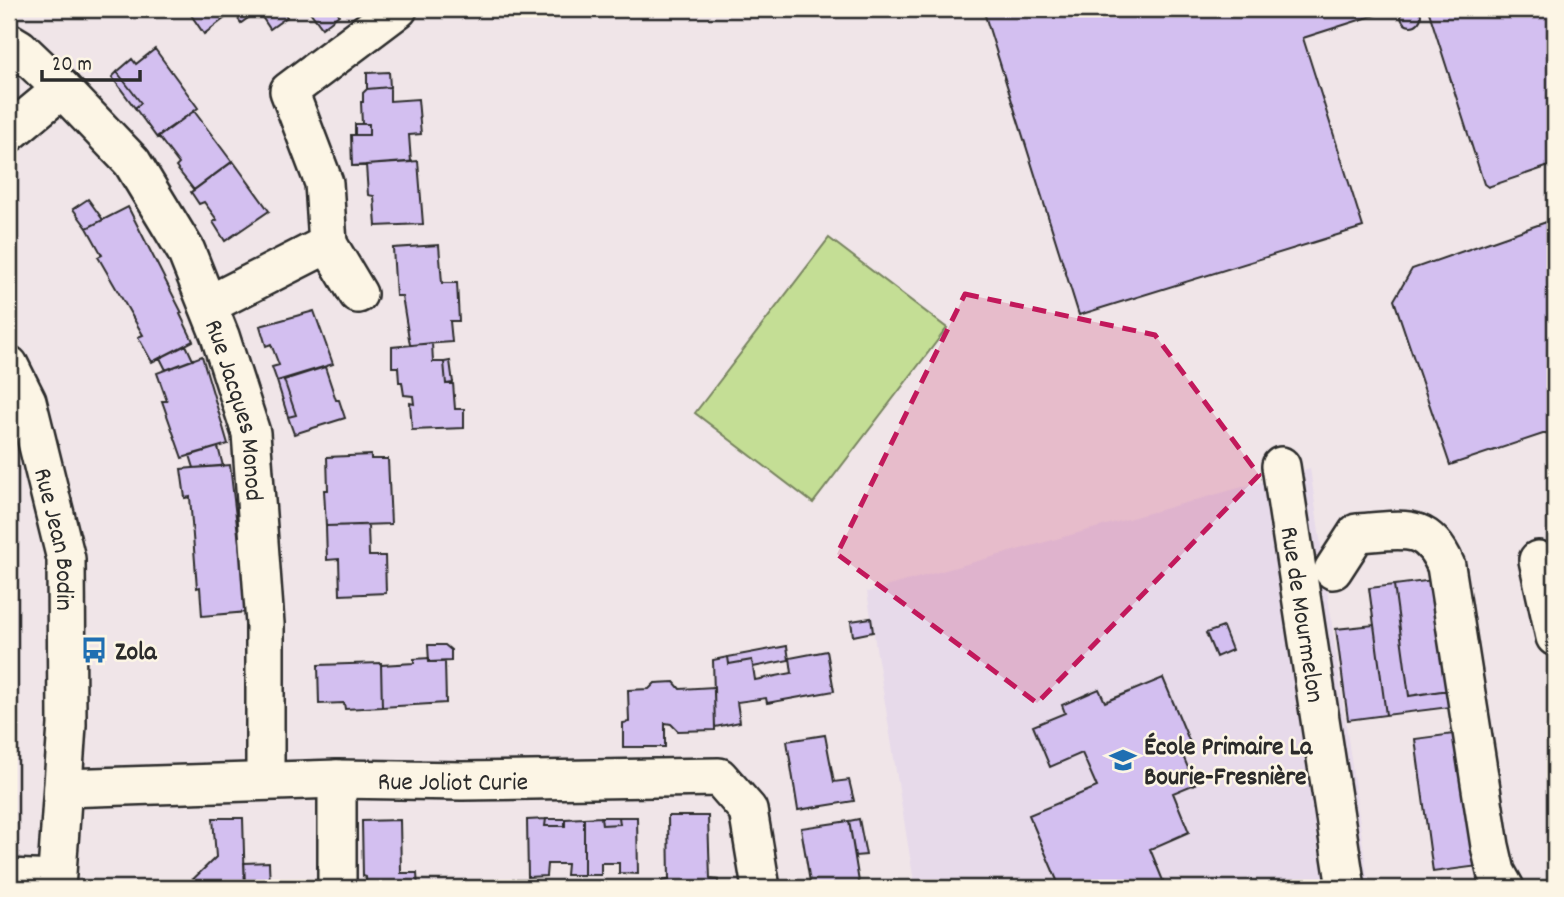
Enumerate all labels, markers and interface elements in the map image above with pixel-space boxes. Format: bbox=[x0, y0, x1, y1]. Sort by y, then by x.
scale bar bbox=[42, 38, 140, 82]
text: 20 m bbox=[52, 51, 92, 81]
street label: Rue Jacques Monod bbox=[193, 314, 271, 502]
street label: Rue Jean Bodin bbox=[22, 464, 81, 611]
street label: Rue de Mourmelon bbox=[1269, 524, 1332, 705]
bus stop icon: Zola bbox=[79, 635, 109, 665]
place label: Zola bbox=[115, 635, 157, 672]
place label: École Primaire La Bourie-Fresnière bbox=[1144, 730, 1313, 797]
school or university icon: École Primaire La Bourie-Fresnière bbox=[1108, 745, 1138, 775]
street label: Rue Joliot Curie bbox=[377, 765, 528, 803]

